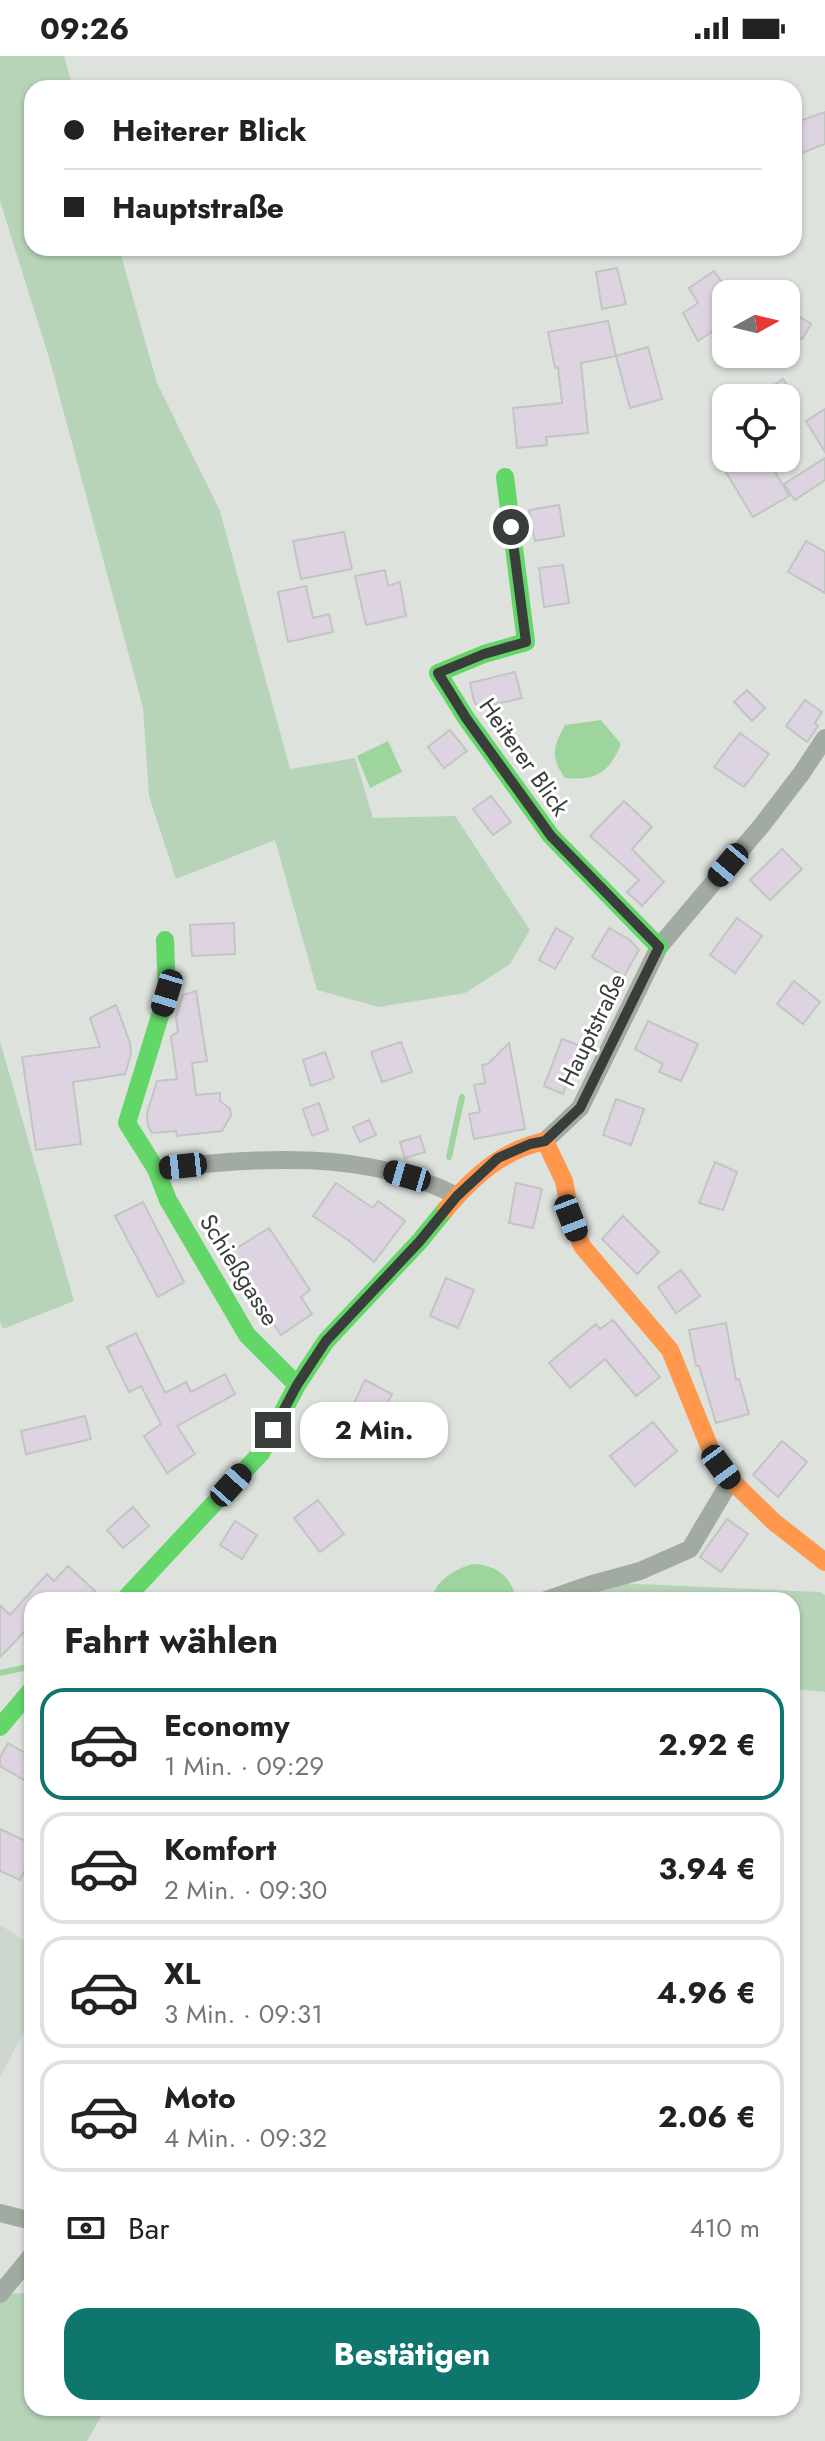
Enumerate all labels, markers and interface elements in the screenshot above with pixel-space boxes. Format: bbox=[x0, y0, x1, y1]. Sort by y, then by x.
text: 09:26 bbox=[40, 7, 129, 50]
text: Heiterer Blick bbox=[112, 109, 307, 152]
text: Hauptstraße bbox=[112, 186, 284, 229]
north arrow bbox=[712, 280, 800, 368]
map controls bbox=[712, 280, 800, 472]
button: locate bbox=[712, 384, 800, 472]
route start bbox=[493, 509, 529, 545]
street label: Heiterer Blick bbox=[471, 691, 578, 823]
car bbox=[703, 839, 753, 891]
car bbox=[149, 967, 185, 1019]
street label: Hauptstraße bbox=[549, 967, 634, 1092]
car bbox=[158, 1152, 208, 1180]
car bbox=[381, 1158, 433, 1194]
car bbox=[551, 1191, 591, 1245]
street label: Schießgasse bbox=[191, 1207, 288, 1333]
callout: 2 Min. bbox=[301, 1402, 449, 1458]
text: 2 Min. bbox=[335, 1411, 413, 1449]
route end bbox=[255, 1412, 291, 1448]
car bbox=[697, 1441, 745, 1493]
car bbox=[206, 1459, 256, 1511]
text: Fahrt wählen bbox=[64, 1614, 278, 1666]
text: Economy bbox=[164, 1704, 290, 1747]
icon: car bbox=[68, 1708, 140, 1780]
text: 2.92 € bbox=[658, 1723, 756, 1766]
text: 1 Min. · 09:29 bbox=[164, 1747, 324, 1785]
text: Komfort bbox=[164, 1828, 276, 1871]
icon: car bbox=[68, 1832, 140, 1904]
text: 3.94 € bbox=[659, 1847, 756, 1890]
text: 2 Min. · 09:30 bbox=[164, 1871, 327, 1909]
text: XL bbox=[164, 1952, 200, 1995]
icon: car bbox=[68, 1956, 140, 2028]
text: 4.96 € bbox=[657, 1971, 756, 2014]
text: 3 Min. · 09:31 bbox=[164, 1995, 323, 2033]
text: Moto bbox=[164, 2076, 236, 2119]
icon: car bbox=[68, 2080, 140, 2152]
text: 2.06 € bbox=[658, 2095, 756, 2138]
text: 4 Min. · 09:32 bbox=[164, 2119, 327, 2157]
icon: cash bbox=[64, 2206, 108, 2250]
text: Bar bbox=[128, 2207, 169, 2250]
text: 410 m bbox=[689, 2209, 760, 2247]
button: Bestätigen bbox=[64, 2308, 760, 2400]

